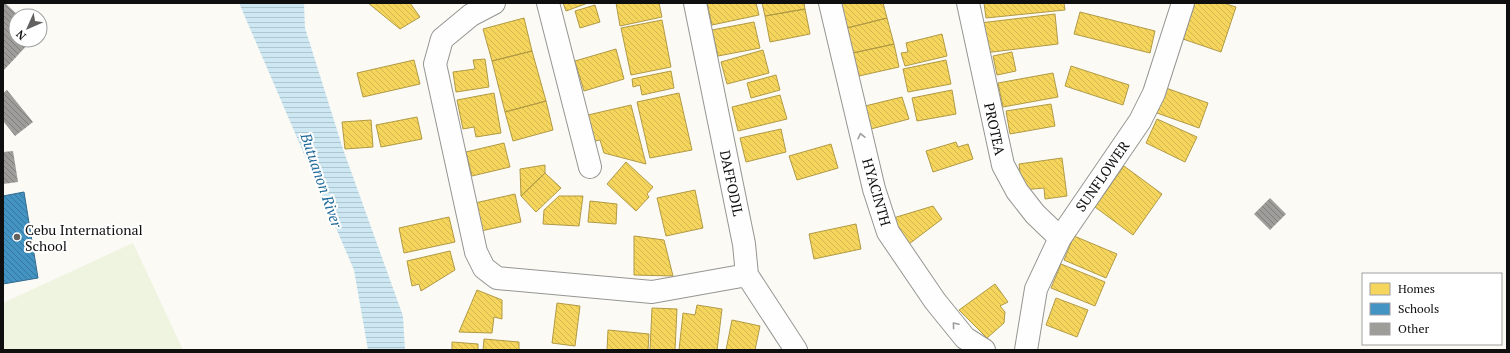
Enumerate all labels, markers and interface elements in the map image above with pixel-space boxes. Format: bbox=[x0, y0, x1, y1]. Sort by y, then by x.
north arrow bbox=[8, 8, 48, 48]
text: N bbox=[13, 27, 29, 43]
street label: PROTEA bbox=[980, 101, 1010, 157]
water label: Butuanon River bbox=[296, 129, 348, 231]
one-way arrow bbox=[858, 133, 866, 139]
street label: SUNFLOWER bbox=[1071, 137, 1133, 215]
street label: DAFFODIL bbox=[716, 148, 748, 218]
street label: HYACINTH bbox=[858, 156, 896, 228]
place label: Cebu International School bbox=[25, 220, 143, 255]
marker: Cebu International School bbox=[12, 232, 22, 242]
legend bbox=[1362, 273, 1502, 345]
text: Homes bbox=[1398, 281, 1435, 296]
text: Schools bbox=[1398, 301, 1439, 316]
text: Other bbox=[1398, 321, 1429, 336]
one-way arrow bbox=[952, 322, 959, 329]

